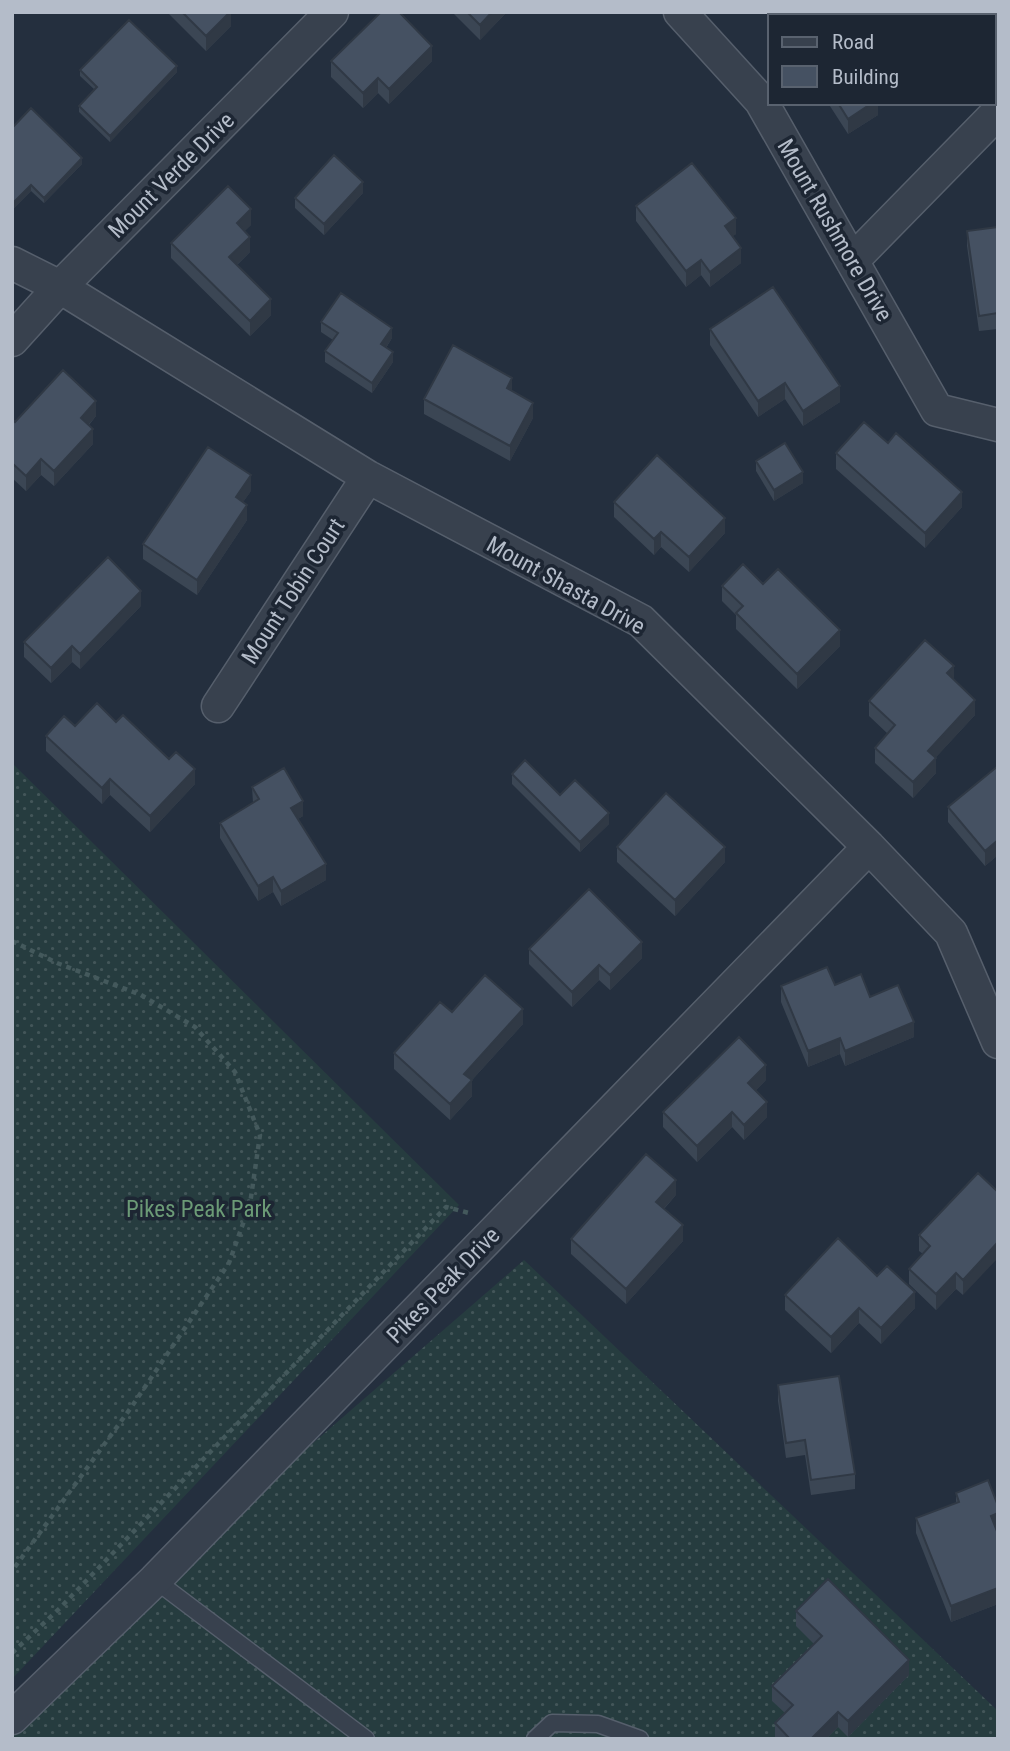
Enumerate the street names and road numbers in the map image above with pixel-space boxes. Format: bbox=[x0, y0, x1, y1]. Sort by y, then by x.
street label: Mount Verde Drive bbox=[103, 107, 240, 244]
street label: Mount Rushmore Drive bbox=[771, 134, 898, 326]
street label: Mount Tobin Court bbox=[236, 513, 351, 669]
street label: Mount Shasta Drive bbox=[482, 531, 650, 640]
street label: Pikes Peak Drive bbox=[381, 1222, 505, 1349]

